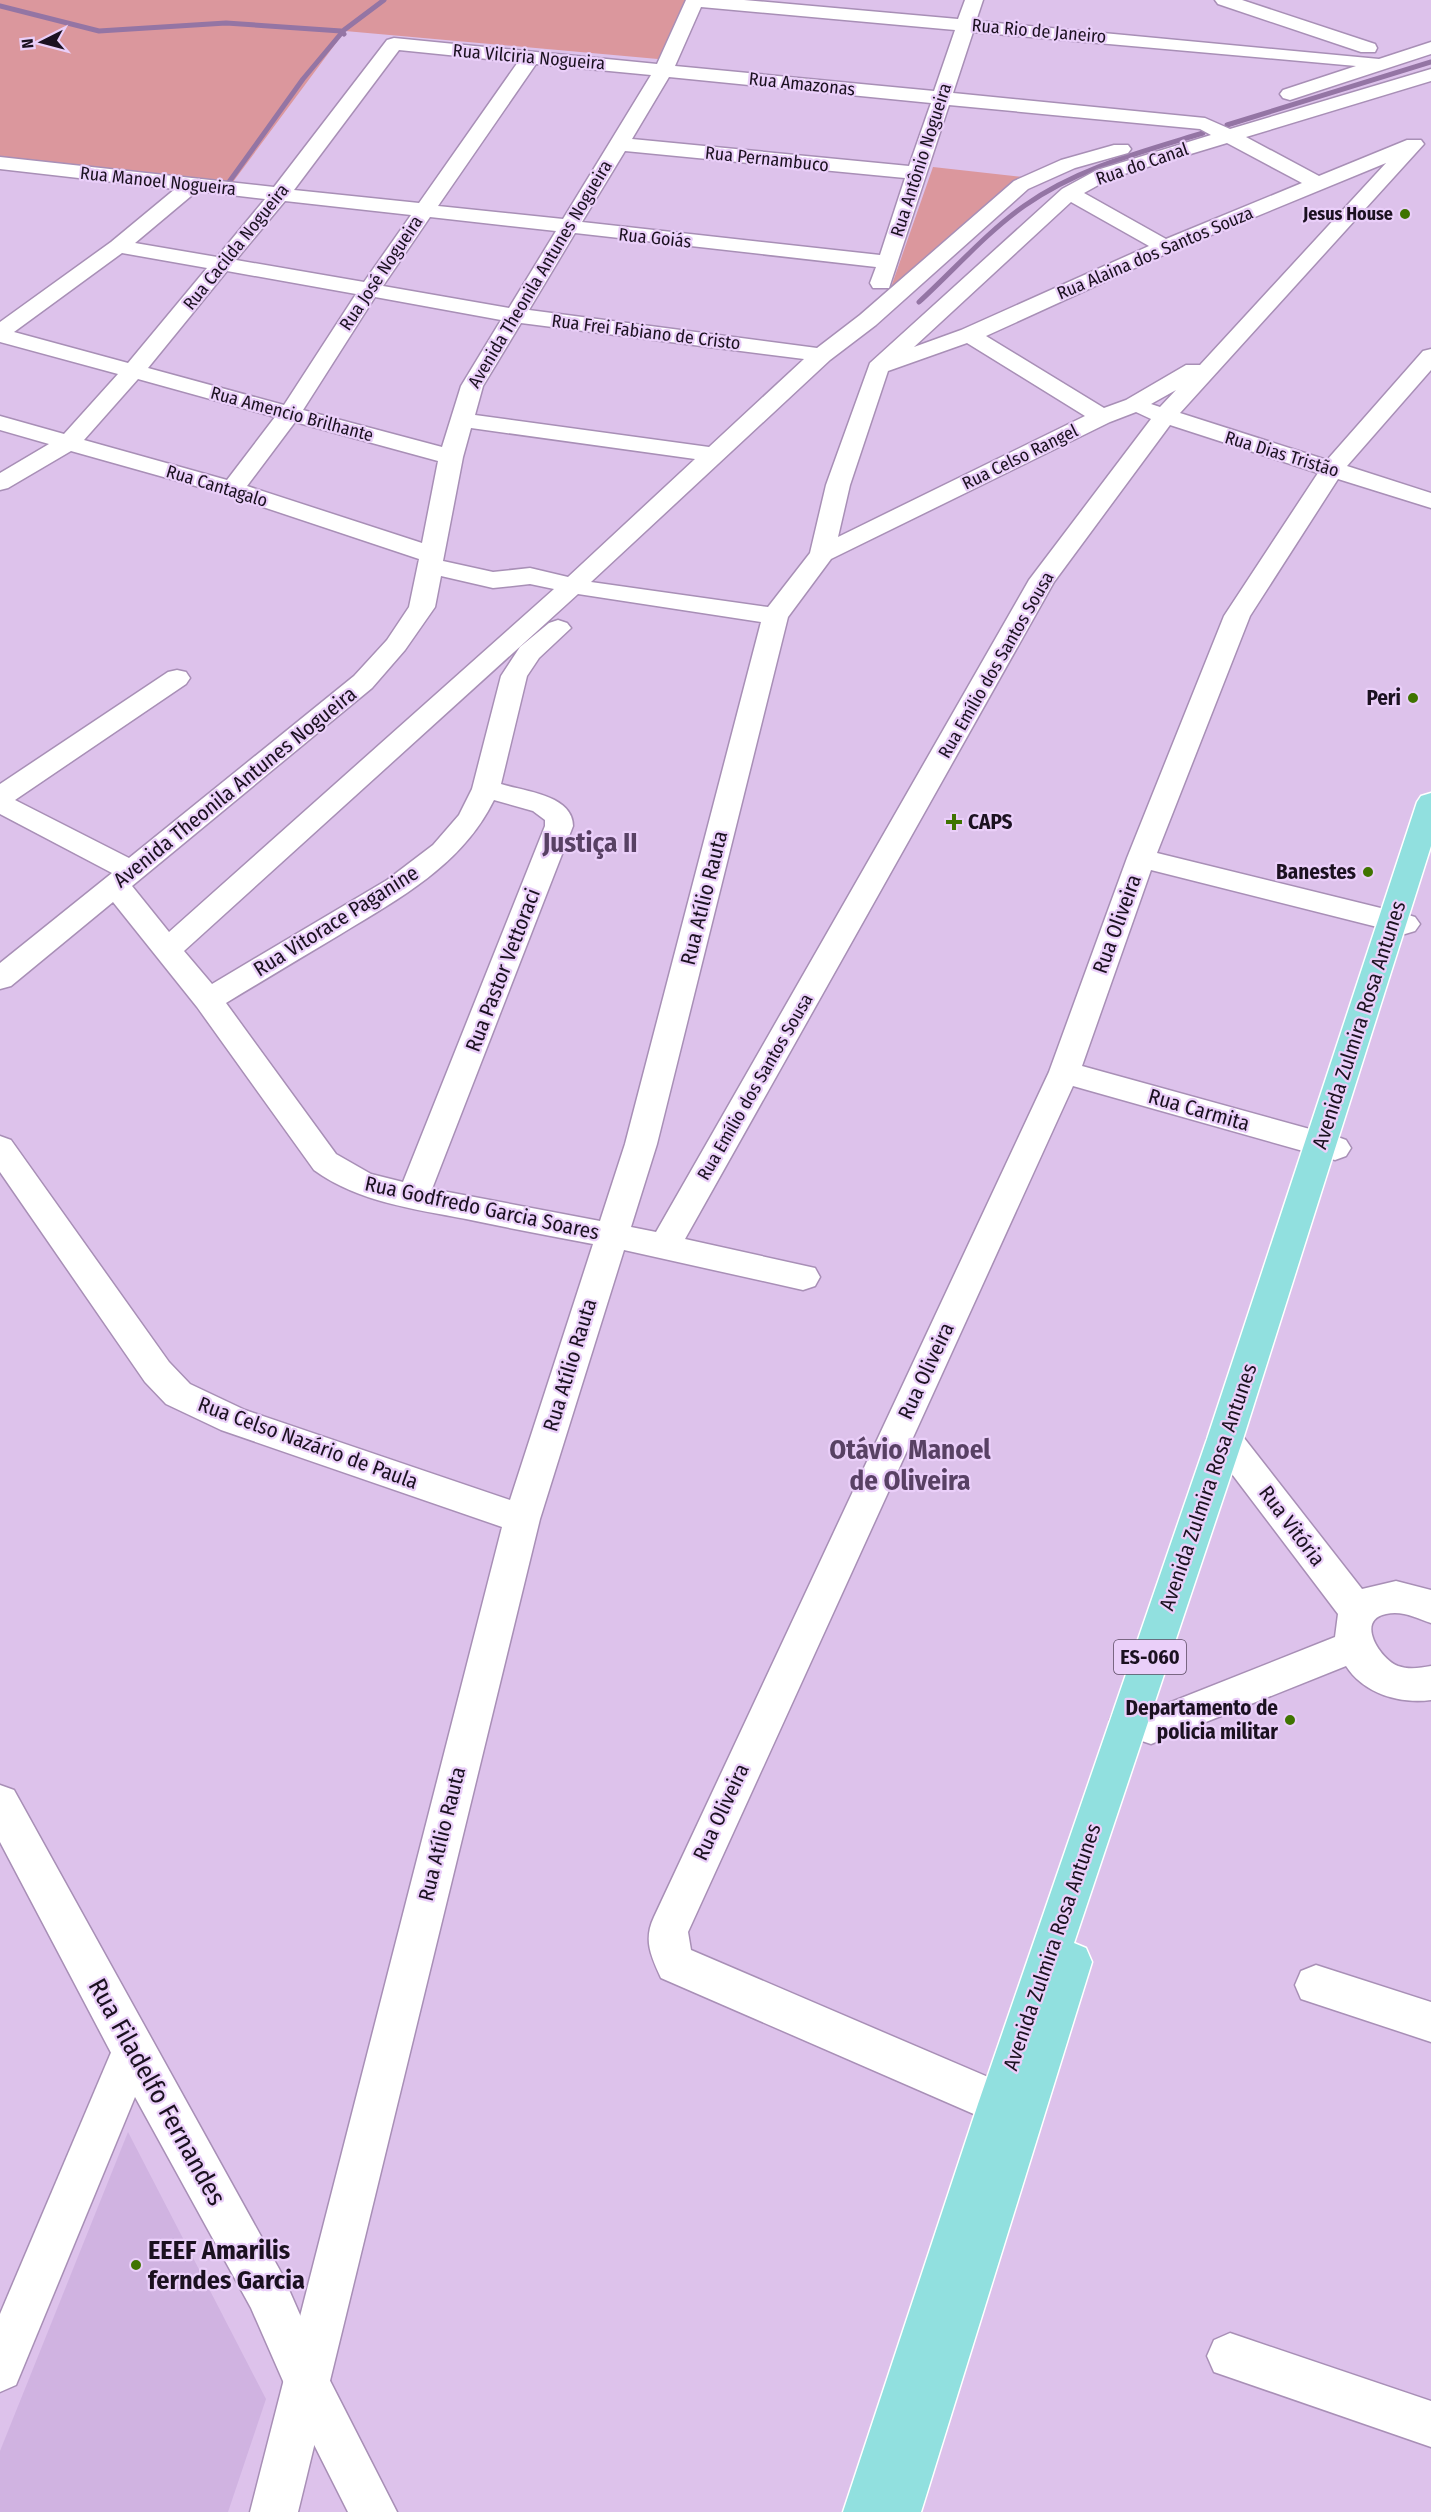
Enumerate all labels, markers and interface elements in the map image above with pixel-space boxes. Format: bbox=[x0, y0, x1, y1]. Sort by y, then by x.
north arrow bbox=[12, 12, 72, 72]
street label: Rua Rio de Janeiro bbox=[971, 14, 1107, 48]
text: N bbox=[18, 38, 38, 49]
street label: Rua Vilciria Nogueira bbox=[452, 39, 606, 75]
street label: Rua Amazonas bbox=[748, 67, 857, 101]
street label: Rua Antônio Nogueira bbox=[886, 80, 956, 240]
street label: Rua do Canal bbox=[1093, 138, 1191, 190]
street label: Rua Pernambuco bbox=[704, 142, 830, 176]
street label: Avenida Theonila Antunes Nogueira bbox=[463, 156, 617, 392]
street label: Rua Manoel Nogueira bbox=[79, 162, 237, 200]
street label: Rua Cacilda Nogueira bbox=[178, 179, 294, 314]
street label: Rua Alaina dos Santos Souza bbox=[1054, 202, 1257, 304]
place label: Jesus House bbox=[1302, 203, 1393, 225]
marker: Jesus House bbox=[1398, 207, 1412, 221]
street label: Rua José Nogueira bbox=[335, 211, 428, 335]
street label: Rua Goiás bbox=[618, 223, 693, 253]
street label: Rua Frei Fabiano de Cristo bbox=[550, 310, 742, 354]
street label: Rua Amencio Brilhante bbox=[208, 382, 376, 446]
street label: Rua Celso Rangel bbox=[959, 419, 1082, 494]
street label: Rua Dias Tristão bbox=[1222, 426, 1342, 482]
street label: Rua Cantagalo bbox=[164, 460, 270, 512]
street label: Rua Emílio dos Santos Sousa bbox=[934, 568, 1058, 762]
street label: Avenida Theonila Antunes Nogueira bbox=[108, 681, 362, 893]
place label: Peri bbox=[1366, 685, 1401, 711]
marker: Peri bbox=[1406, 691, 1420, 705]
place label: CAPS bbox=[968, 809, 1013, 835]
marker: CAPS bbox=[945, 813, 963, 831]
district label: Justiça II bbox=[541, 827, 638, 859]
street label: Rua Atílio Rauta bbox=[675, 828, 733, 968]
place label: Banestes bbox=[1276, 859, 1356, 885]
street label: Rua Vitorace Paganine bbox=[249, 860, 423, 982]
marker: Banestes bbox=[1361, 865, 1375, 879]
street label: Rua Oliveira bbox=[1087, 871, 1147, 977]
street label: Rua Pastor Vettoraci bbox=[460, 885, 546, 1055]
street label: Avenida Zulmira Rosa Antunes bbox=[1307, 898, 1411, 1152]
street label: Rua Emílio dos Santos Sousa bbox=[693, 990, 817, 1184]
street label: Rua Carmita bbox=[1145, 1083, 1253, 1137]
street label: Rua Godfredo Garcia Soares bbox=[362, 1170, 602, 1246]
street label: Rua Atílio Rauta bbox=[537, 1296, 603, 1434]
street label: Rua Oliveira bbox=[892, 1319, 960, 1423]
street label: Avenida Zulmira Rosa Antunes bbox=[1153, 1360, 1263, 1614]
street label: Rua Celso Nazário de Paula bbox=[194, 1391, 422, 1495]
district label: Otávio Manoel de Oliveira bbox=[829, 1434, 991, 1497]
street label: Rua Vitória bbox=[1253, 1481, 1331, 1571]
road number: ES-060 bbox=[1114, 1640, 1186, 1674]
place label: Departamento de policia militar bbox=[1126, 1695, 1278, 1745]
marker: Departamento de policia militar bbox=[1283, 1713, 1297, 1727]
street label: Rua Oliveira bbox=[687, 1760, 755, 1864]
street label: Rua Atílio Rauta bbox=[413, 1764, 471, 1904]
street label: Avenida Zulmira Rosa Antunes bbox=[997, 1820, 1107, 2074]
street label: Rua Filadelfo Fernandes bbox=[82, 1973, 232, 2211]
place label: EEEF Amarilis ferndes Garcia bbox=[148, 2235, 305, 2296]
marker: EEEF Amarilis ferndes Garcia bbox=[129, 2258, 143, 2272]

